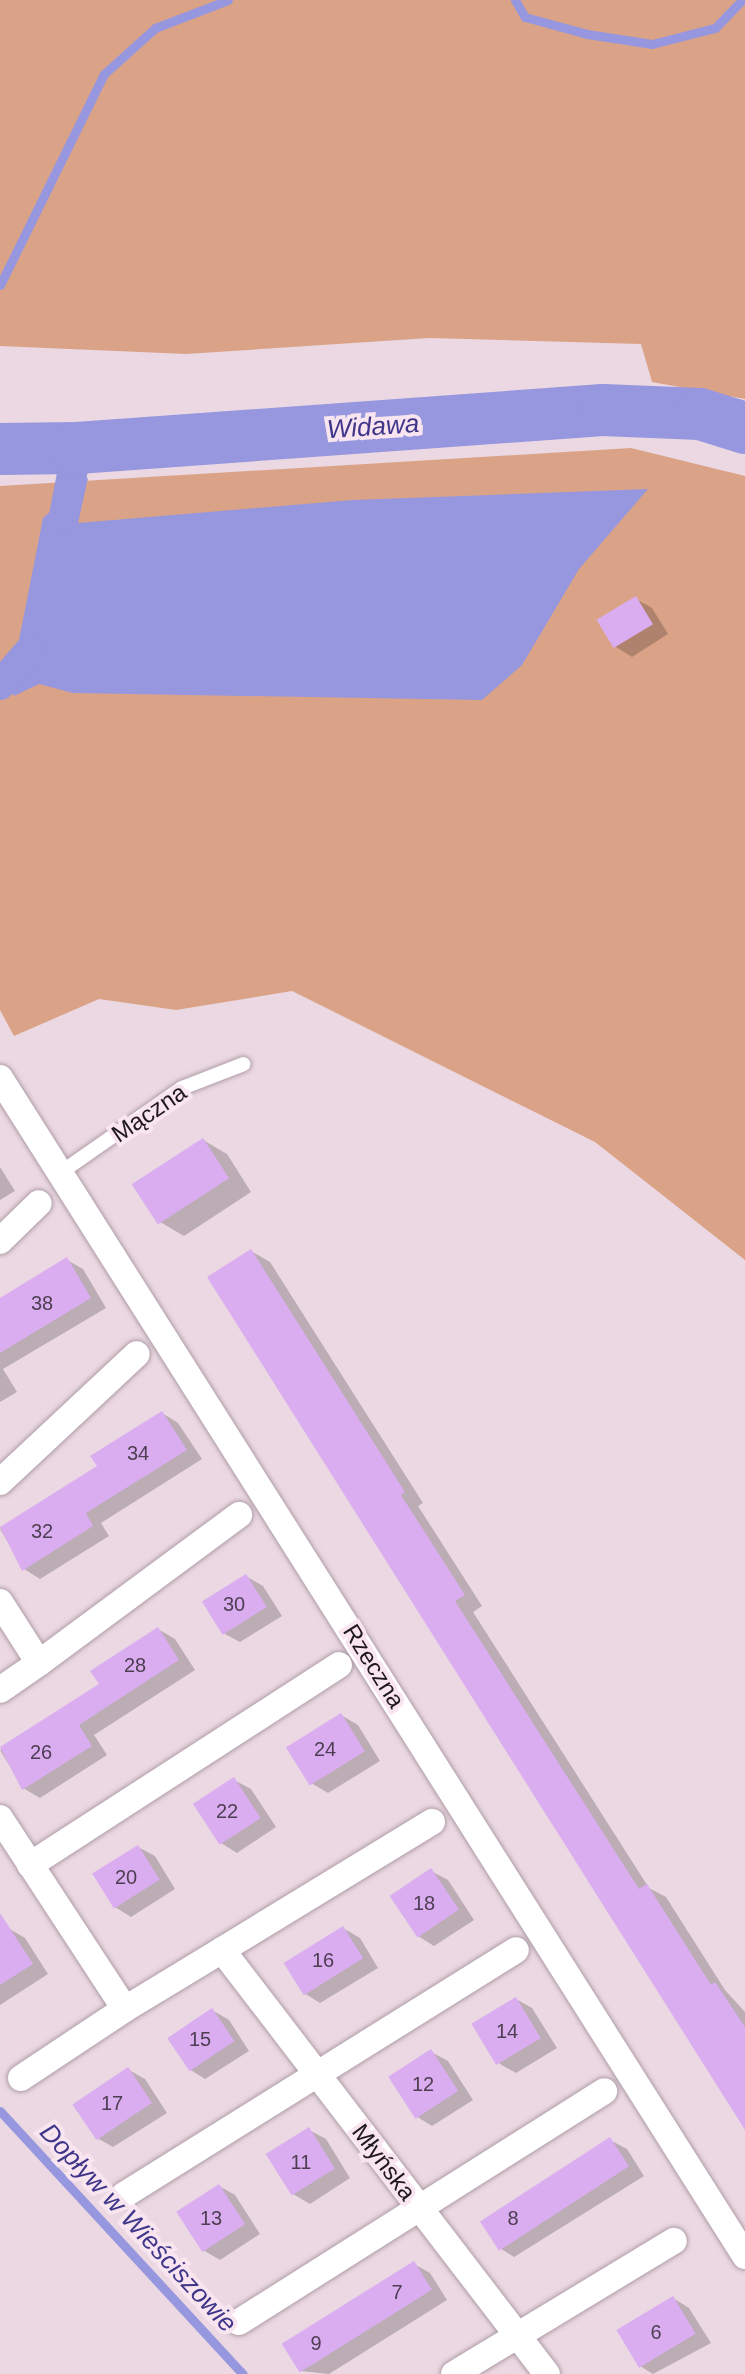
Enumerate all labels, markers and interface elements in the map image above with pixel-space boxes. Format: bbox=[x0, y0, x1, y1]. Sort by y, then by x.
water label: Widawa bbox=[326, 408, 420, 446]
street label: Mączna bbox=[106, 1078, 192, 1148]
house number: 38 bbox=[31, 1291, 53, 1315]
house number: 34 bbox=[127, 1441, 149, 1465]
house number: 32 bbox=[31, 1519, 53, 1543]
house number: 30 bbox=[223, 1592, 245, 1616]
street label: Rzeczna bbox=[337, 1619, 411, 1713]
house number: 28 bbox=[124, 1653, 146, 1677]
house number: 24 bbox=[314, 1737, 336, 1761]
house number: 26 bbox=[30, 1740, 52, 1764]
house number: 22 bbox=[216, 1799, 238, 1823]
house number: 20 bbox=[115, 1865, 137, 1889]
house number: 18 bbox=[413, 1891, 435, 1915]
house number: 16 bbox=[312, 1948, 334, 1972]
house number: 14 bbox=[496, 2019, 518, 2043]
house number: 15 bbox=[189, 2027, 211, 2051]
house number: 12 bbox=[412, 2072, 434, 2096]
house number: 17 bbox=[101, 2091, 123, 2115]
water label: Dopływ w Wieściszowie bbox=[33, 2117, 243, 2339]
street label: Młyńska bbox=[346, 2118, 422, 2206]
house number: 11 bbox=[291, 2150, 311, 2174]
house number: 13 bbox=[200, 2206, 222, 2230]
house number: 8 bbox=[507, 2206, 519, 2230]
house number: 7 bbox=[391, 2280, 403, 2304]
house number: 6 bbox=[650, 2320, 662, 2344]
house number: 9 bbox=[310, 2331, 322, 2355]

